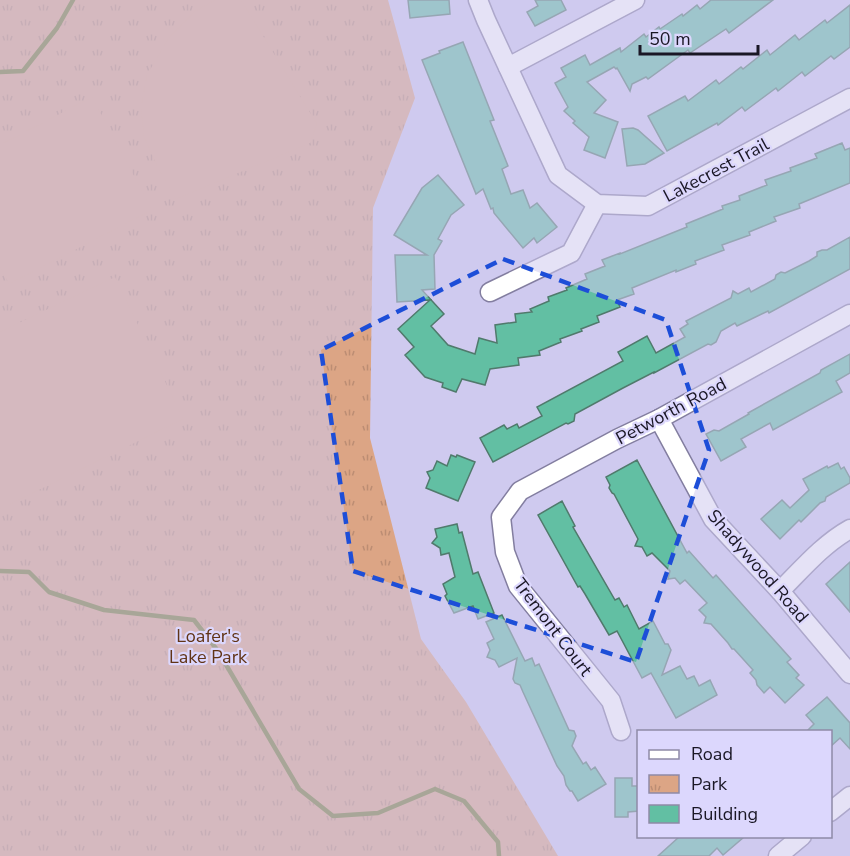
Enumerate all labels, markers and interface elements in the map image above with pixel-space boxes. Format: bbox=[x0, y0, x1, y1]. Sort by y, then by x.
scale bar bbox=[640, 18, 758, 56]
text: 50 m bbox=[649, 27, 691, 51]
street label: Lakecrest Trail bbox=[659, 132, 774, 208]
street label: Petworth Road bbox=[612, 372, 730, 450]
street label: Shadywood Road bbox=[702, 504, 814, 628]
street label: Tremont Court bbox=[508, 573, 598, 681]
park label: Loafer's Lake Park bbox=[169, 624, 248, 669]
legend bbox=[637, 730, 832, 838]
text: Road bbox=[691, 742, 733, 766]
text: Park bbox=[691, 772, 728, 796]
text: Building bbox=[691, 802, 758, 826]

